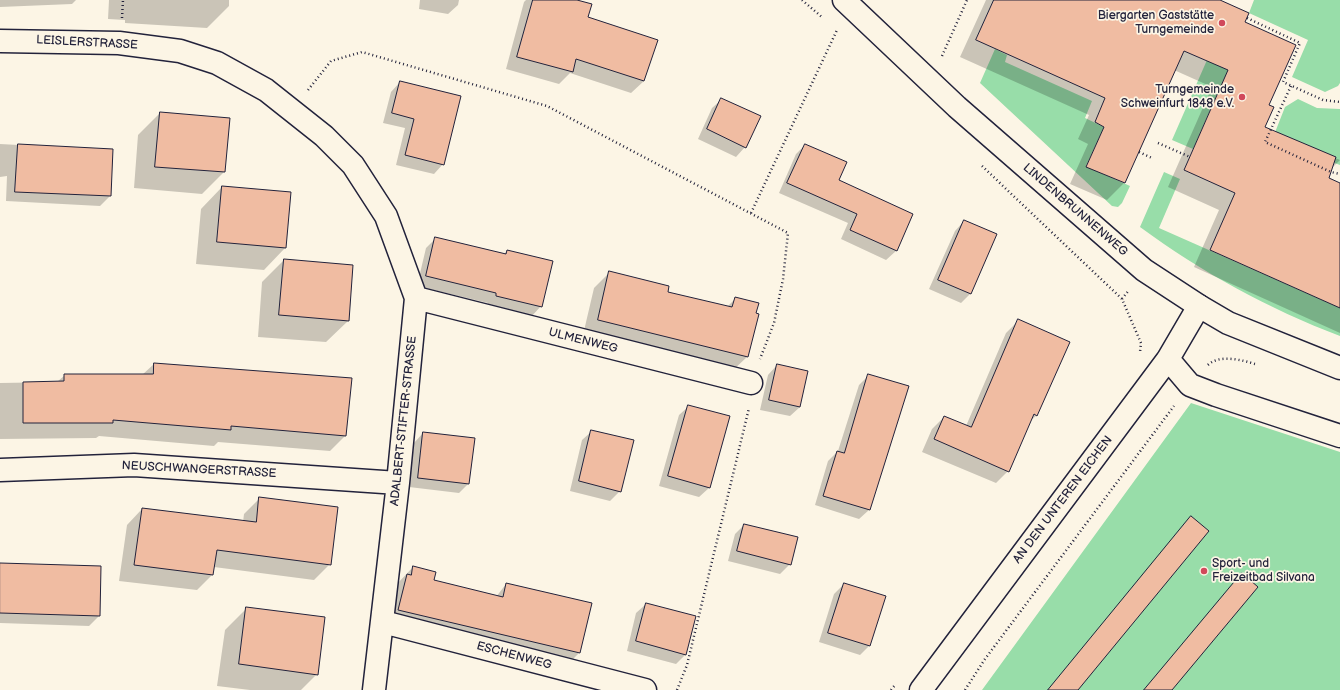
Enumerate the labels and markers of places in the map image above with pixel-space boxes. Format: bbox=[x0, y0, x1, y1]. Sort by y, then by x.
place label: Biergarten Gaststätte Turngemeinde bbox=[1098, 9, 1214, 37]
marker: Biergarten Gaststätte Turngemeinde bbox=[1217, 18, 1227, 28]
place label: Turngemeinde Schweinfurt 1848 e.V. bbox=[1121, 83, 1234, 111]
marker: Turngemeinde Schweinfurt 1848 e.V. bbox=[1237, 92, 1247, 102]
place label: Sport- und Freizeitbad Silvana bbox=[1212, 557, 1315, 585]
marker: Sport- und Freizeitbad Silvana bbox=[1199, 566, 1209, 576]

